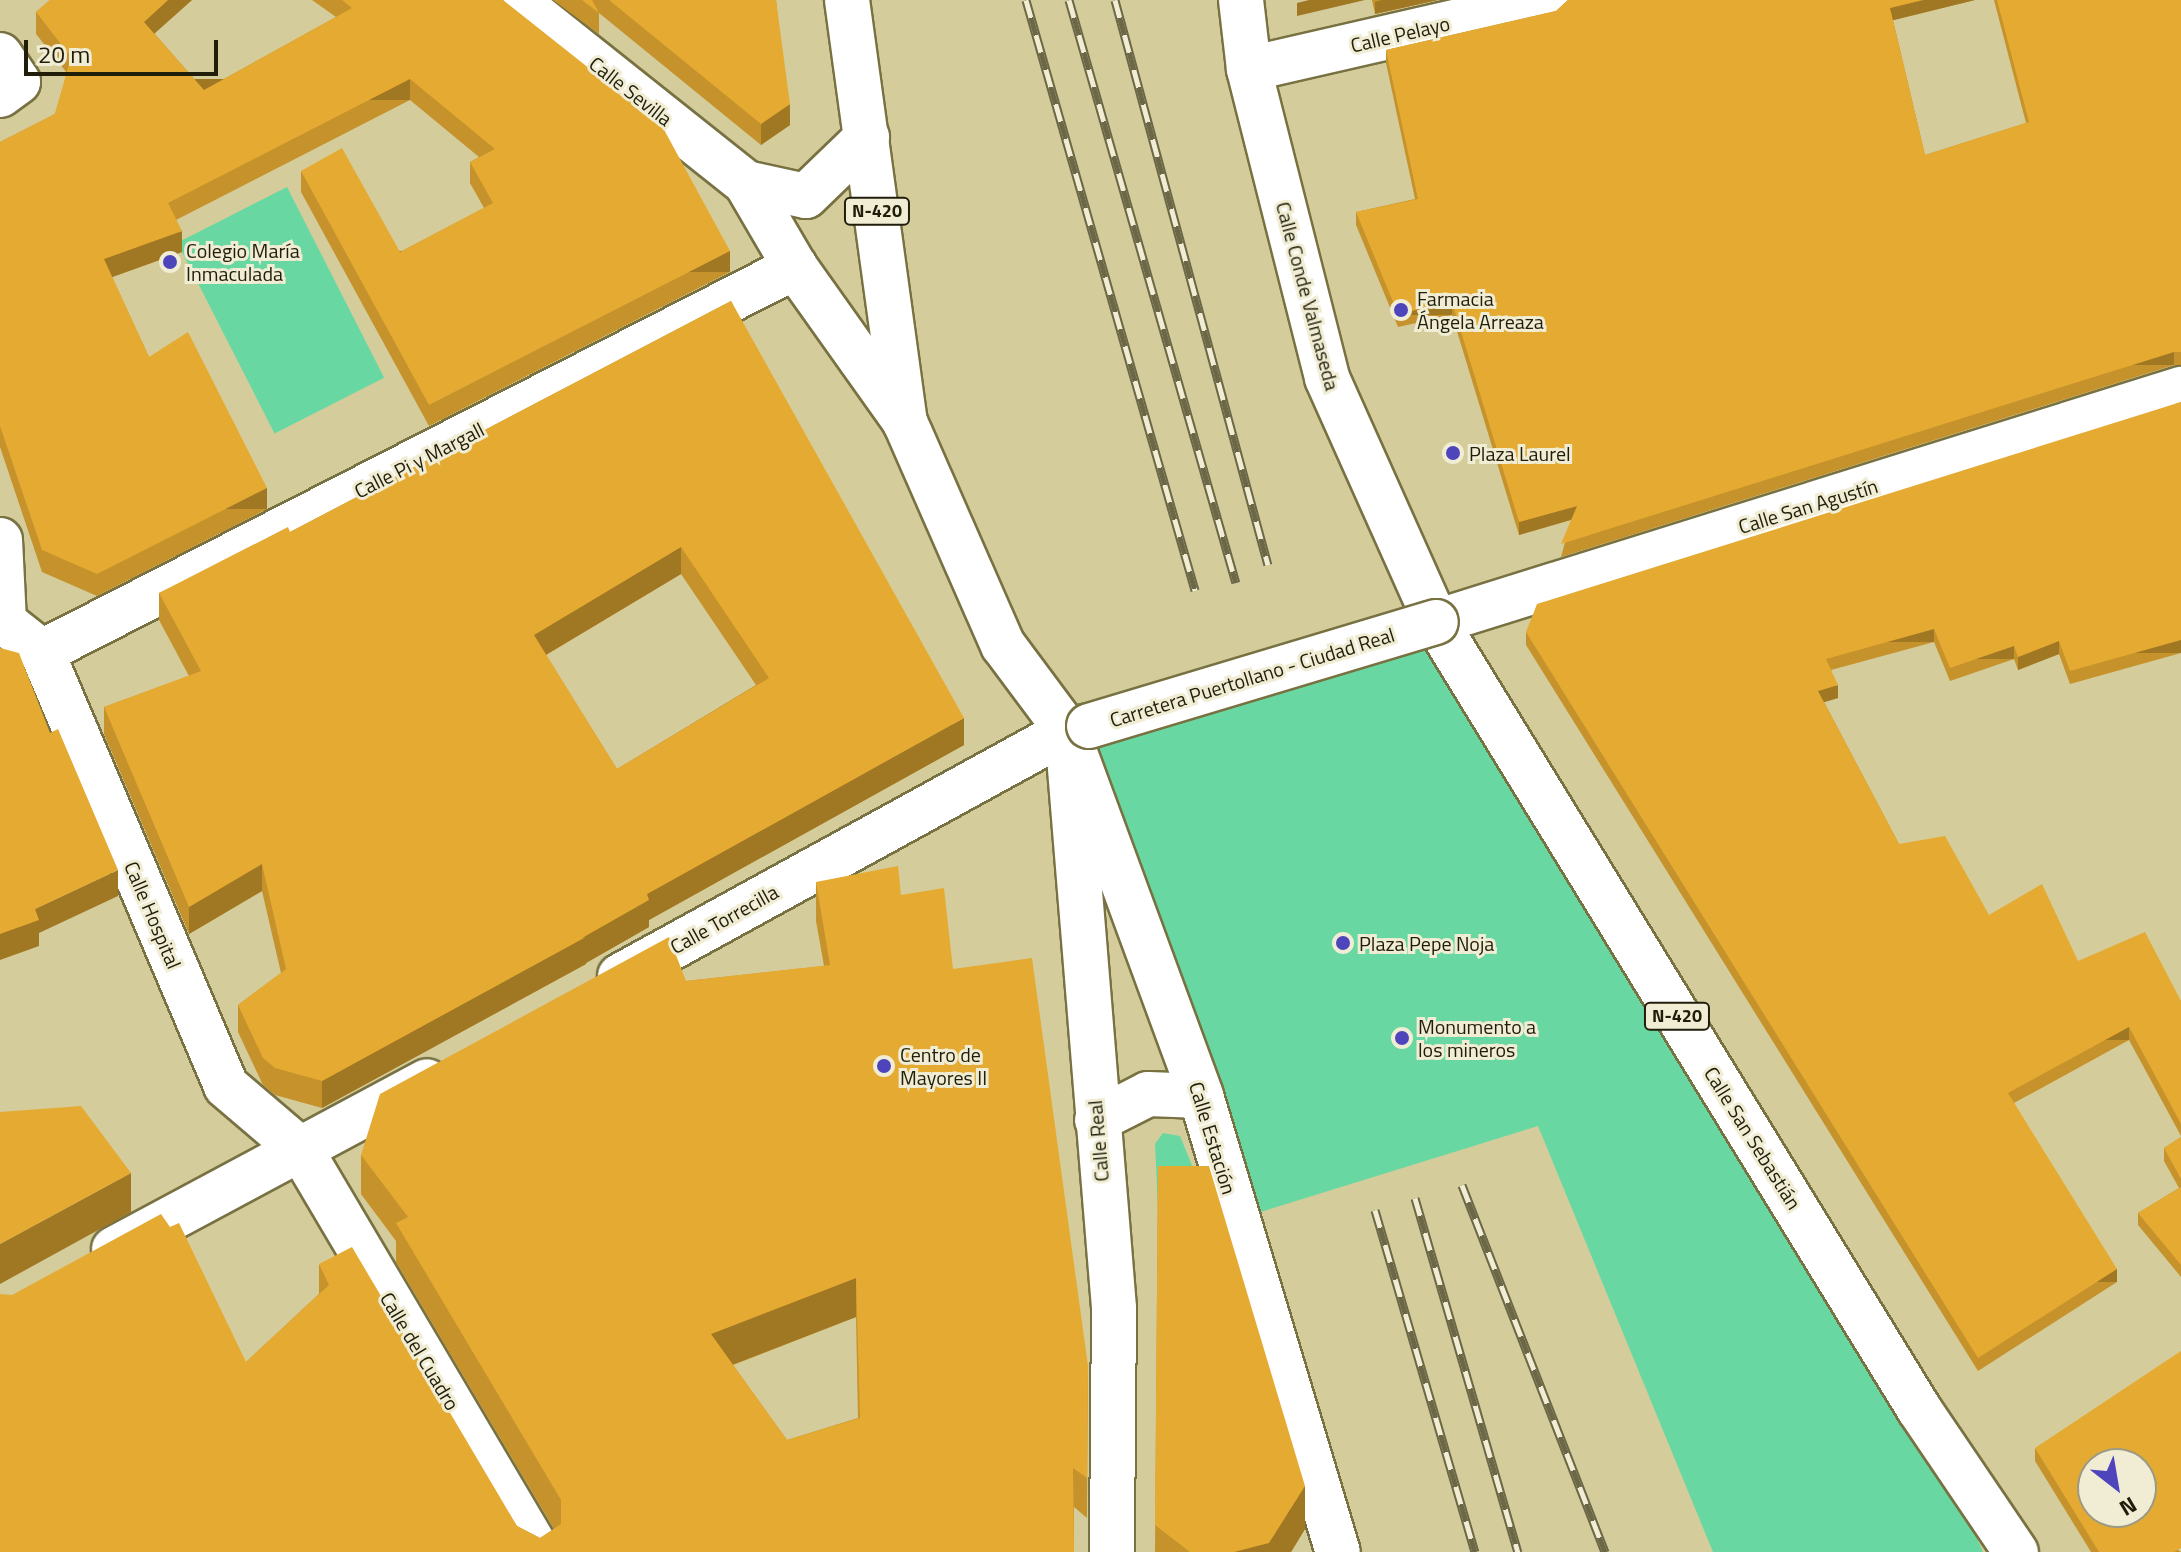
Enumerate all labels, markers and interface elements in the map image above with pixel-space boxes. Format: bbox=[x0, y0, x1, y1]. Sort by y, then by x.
street label: Calle Pelayo bbox=[1348, 11, 1452, 57]
scale bar bbox=[28, 24, 222, 74]
text: 20 m bbox=[38, 36, 90, 72]
street label: Calle Sevilla bbox=[585, 51, 677, 131]
road number: N-420 bbox=[843, 197, 911, 225]
street label: Calle Conde Valmaseda bbox=[1271, 199, 1345, 393]
place label: Colegio María Inmaculada bbox=[186, 238, 300, 285]
marker: Colegio María Inmaculada bbox=[161, 253, 179, 271]
place label: Farmacia Ángela Arreaza bbox=[1417, 286, 1544, 333]
marker: Farmacia Ángela Arreaza bbox=[1392, 301, 1410, 319]
street label: Calle Pi y Margall bbox=[350, 417, 488, 503]
place label: Plaza Laurel bbox=[1469, 441, 1571, 465]
marker: Plaza Laurel bbox=[1444, 444, 1462, 462]
street label: Calle San Agustín bbox=[1735, 473, 1881, 539]
street label: Carretera Puertollano - Ciudad Real bbox=[1107, 622, 1397, 732]
street label: Calle Hospital bbox=[120, 858, 186, 972]
street label: Calle Torrecilla bbox=[666, 879, 782, 959]
place label: Plaza Pepe Noja bbox=[1359, 931, 1494, 955]
marker: Plaza Pepe Noja bbox=[1334, 934, 1352, 952]
road number: N-420 bbox=[1643, 1002, 1711, 1030]
place label: Monumento a los mineros bbox=[1418, 1014, 1536, 1061]
marker: Monumento a los mineros bbox=[1393, 1029, 1411, 1047]
place label: Centro de Mayores II bbox=[900, 1042, 987, 1089]
marker: Centro de Mayores II bbox=[875, 1057, 893, 1075]
street label: Calle San Sebastián bbox=[1699, 1062, 1807, 1214]
street label: Calle Estación bbox=[1185, 1079, 1241, 1197]
street label: Calle Real bbox=[1082, 1099, 1114, 1183]
street label: Calle del Cuadro bbox=[375, 1288, 465, 1414]
north arrow bbox=[2077, 1448, 2157, 1528]
text: N bbox=[2113, 1488, 2144, 1525]

